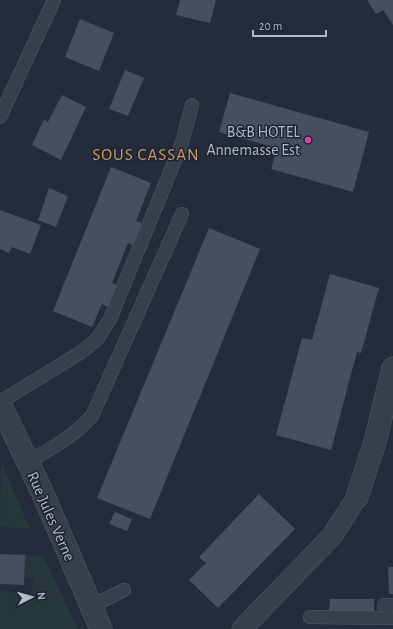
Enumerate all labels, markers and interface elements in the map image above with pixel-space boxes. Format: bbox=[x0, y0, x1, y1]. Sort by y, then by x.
scale bar bbox=[253, 12, 326, 38]
text: 20 m bbox=[259, 20, 282, 32]
place label: B&B HOTEL Annemasse Est bbox=[206, 124, 300, 158]
marker: B&B HOTEL Annemasse Est bbox=[303, 135, 313, 145]
district label: SOUS CASSAN bbox=[92, 146, 200, 163]
street label: Rue Jules Verne bbox=[24, 469, 78, 564]
north arrow bbox=[12, 577, 52, 617]
text: N bbox=[36, 592, 47, 600]

